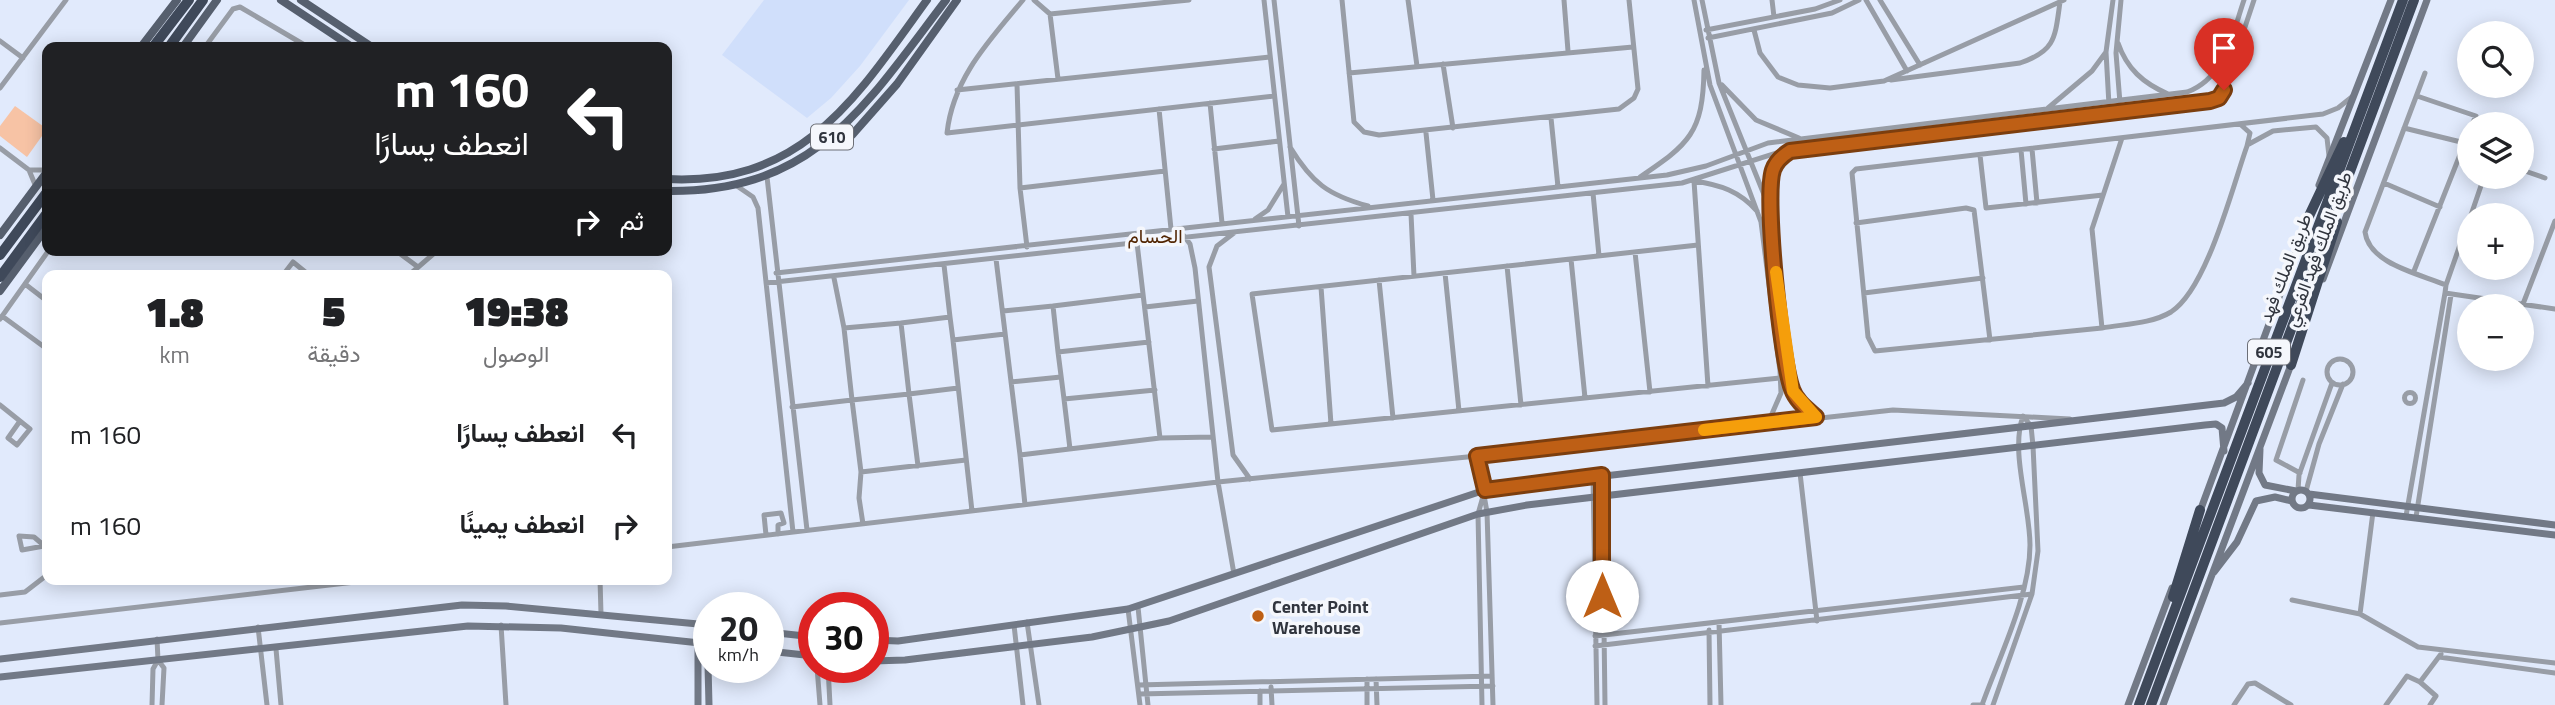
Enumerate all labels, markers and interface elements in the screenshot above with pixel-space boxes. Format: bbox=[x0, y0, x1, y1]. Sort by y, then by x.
pin bbox=[2194, 18, 2254, 90]
map controls bbox=[2457, 21, 2534, 371]
button: search bbox=[2457, 21, 2534, 98]
icon: arrive bbox=[2205, 29, 2243, 67]
text: 160 m bbox=[395, 51, 529, 126]
icon: left bbox=[553, 70, 644, 161]
button: layers bbox=[2457, 112, 2534, 189]
text: انعطف يسارًا bbox=[374, 119, 529, 167]
road number: 610 bbox=[811, 125, 853, 150]
street label: طريق الملك فهد الفرعي bbox=[2280, 168, 2356, 330]
text: ثم bbox=[620, 201, 644, 240]
icon: right bbox=[568, 203, 606, 241]
button: + bbox=[2457, 203, 2534, 280]
street label: طريق الملك فهد bbox=[2254, 211, 2316, 325]
district label: الحسام bbox=[1127, 221, 1183, 250]
text: 5 bbox=[322, 278, 345, 342]
text: 19:38 bbox=[464, 278, 568, 342]
text: 1.8 bbox=[146, 279, 204, 343]
button: − bbox=[2457, 294, 2534, 371]
text: دقيقة bbox=[307, 336, 360, 371]
text: الوصول bbox=[483, 336, 549, 371]
text: km bbox=[159, 337, 190, 372]
road number: 605 bbox=[2248, 340, 2290, 364]
text: انعطف يسارًا bbox=[456, 413, 585, 452]
text: 160 m bbox=[70, 415, 141, 454]
icon: left bbox=[606, 416, 644, 454]
text: انعطف يمينًا bbox=[459, 504, 585, 543]
text: 160 m bbox=[70, 506, 141, 545]
icon: right bbox=[606, 507, 644, 545]
position arrow bbox=[1565, 559, 1639, 633]
speed limit sign: 30 bbox=[798, 592, 889, 683]
place label: Center Point Warehouse bbox=[1272, 593, 1369, 641]
text: 20 bbox=[719, 601, 758, 655]
marker: Center Point Warehouse bbox=[1250, 608, 1266, 624]
text: km/h bbox=[718, 641, 759, 668]

